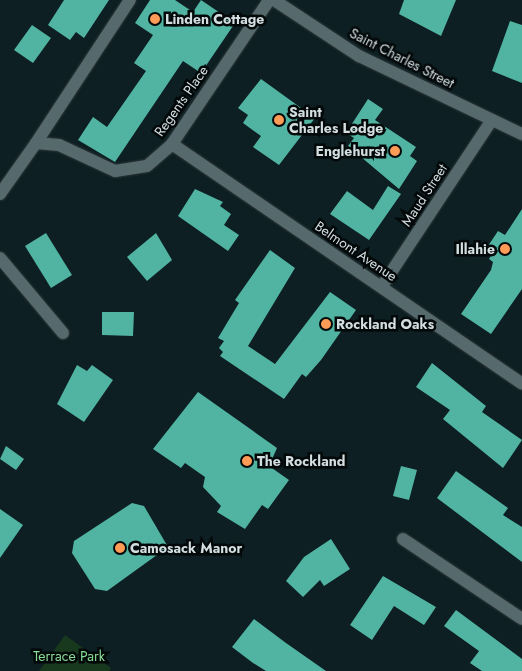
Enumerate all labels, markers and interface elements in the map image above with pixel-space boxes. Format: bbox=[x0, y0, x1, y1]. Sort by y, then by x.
place label: Linden Cottage bbox=[165, 11, 264, 27]
marker: Linden Cottage bbox=[149, 13, 161, 25]
street label: Saint Charles Street bbox=[347, 24, 457, 92]
street label: Regents Place bbox=[151, 62, 211, 140]
place label: Saint Charles Lodge bbox=[289, 104, 383, 136]
marker: Saint Charles Lodge bbox=[273, 114, 285, 126]
place label: Englehurst bbox=[316, 143, 385, 159]
marker: Englehurst bbox=[389, 145, 401, 157]
street label: Maud Street bbox=[398, 161, 450, 229]
street label: Belmont Avenue bbox=[312, 217, 400, 285]
place label: Illahie bbox=[456, 241, 495, 257]
marker: Illahie bbox=[499, 243, 511, 255]
place label: Rockland Oaks bbox=[336, 316, 434, 332]
marker: Rockland Oaks bbox=[320, 318, 332, 330]
place label: The Rockland bbox=[257, 453, 345, 469]
marker: The Rockland bbox=[241, 455, 253, 467]
place label: Camosack Manor bbox=[130, 540, 242, 556]
marker: Camosack Manor bbox=[114, 542, 126, 554]
park label: Terrace Park bbox=[33, 648, 105, 664]

